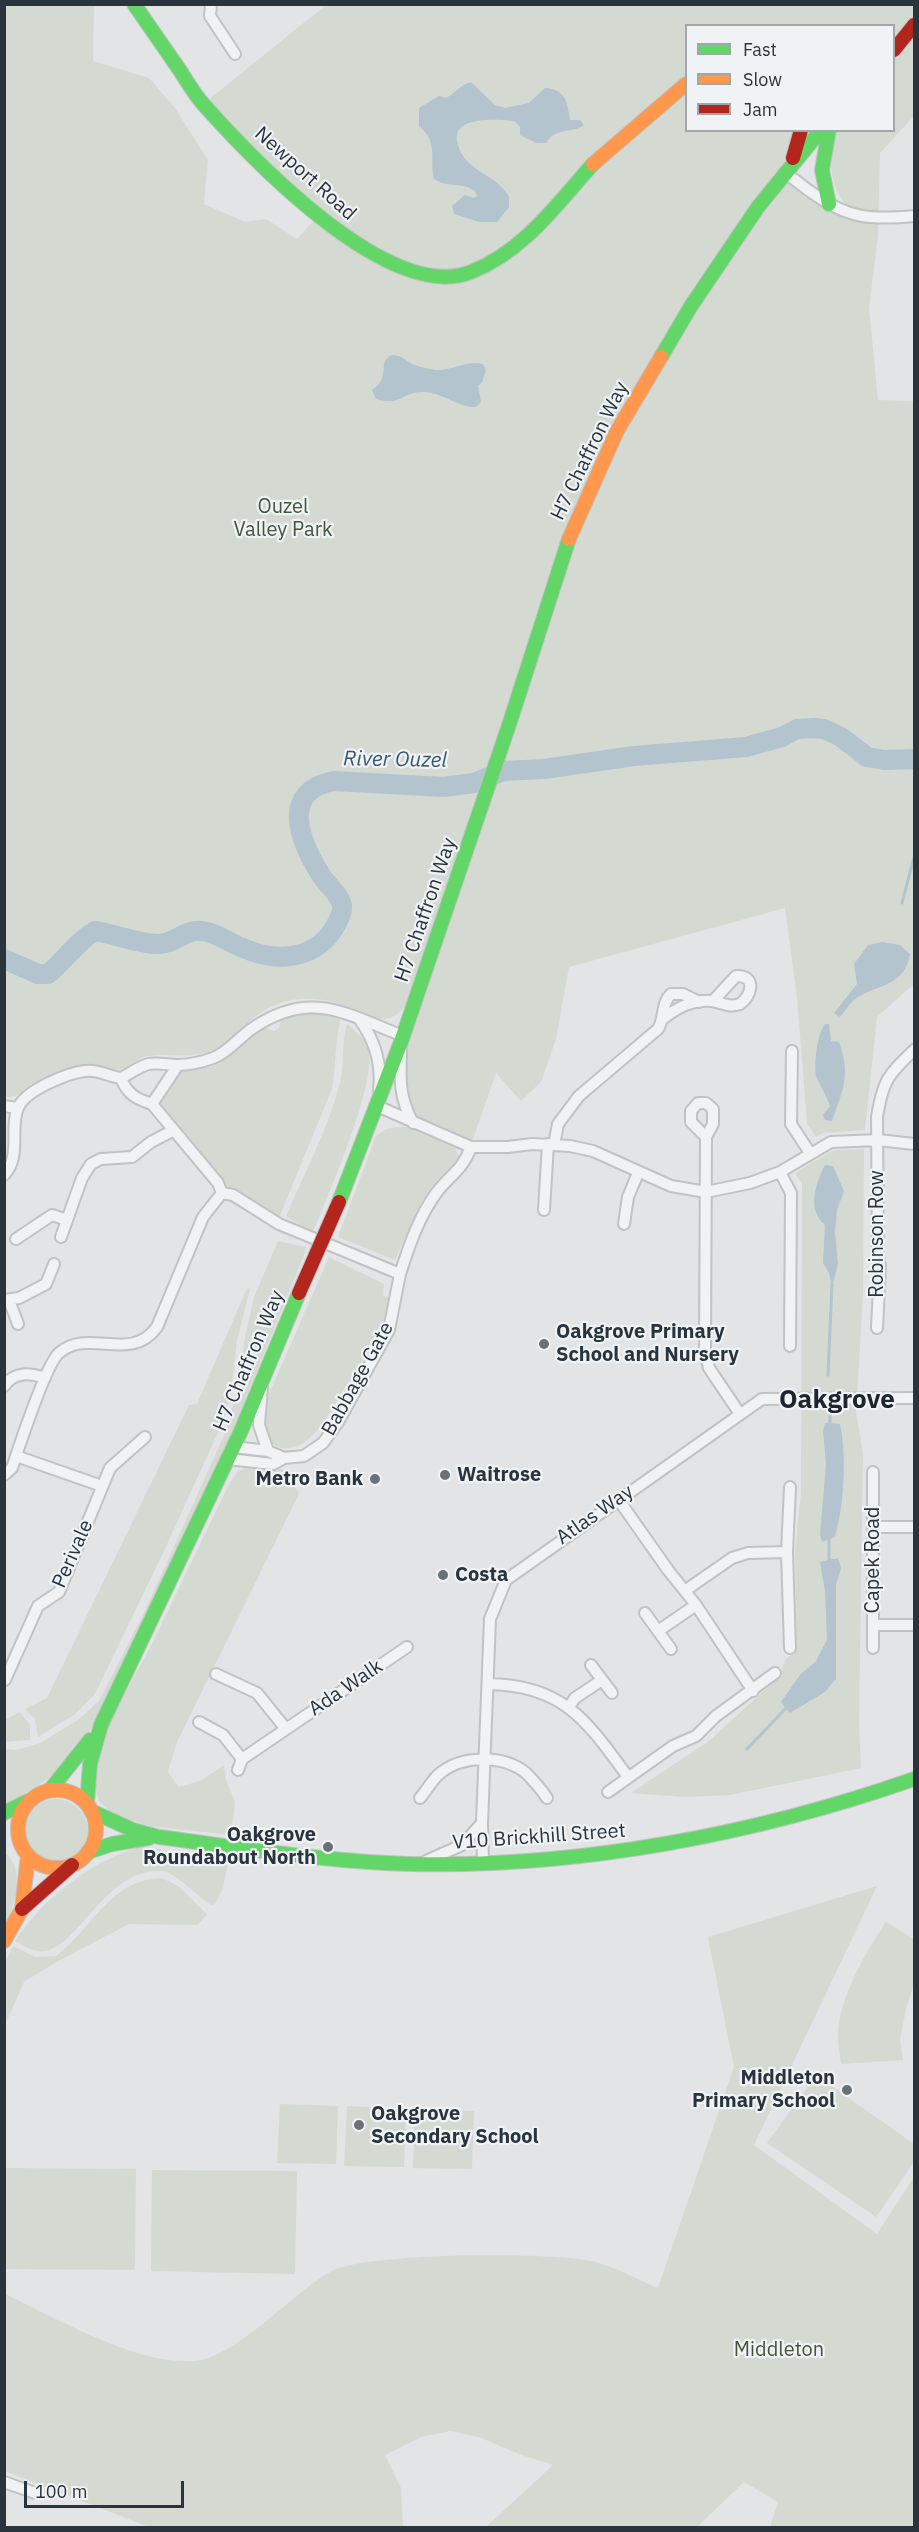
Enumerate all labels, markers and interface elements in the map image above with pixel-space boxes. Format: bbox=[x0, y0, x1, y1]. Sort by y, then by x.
legend bbox=[685, 24, 895, 132]
text: Fast bbox=[743, 38, 777, 61]
text: Slow bbox=[743, 68, 782, 91]
text: Jam bbox=[743, 98, 778, 121]
street label: Newport Road bbox=[249, 122, 361, 226]
street label: H7 Chaffron Way bbox=[546, 378, 634, 524]
park label: Ouzel Valley Park bbox=[233, 495, 333, 542]
water label: River Ouzel bbox=[343, 746, 447, 774]
street label: H7 Chaffron Way bbox=[390, 835, 462, 985]
street label: Robinson Row bbox=[865, 1170, 889, 1298]
street label: H7 Chaffron Way bbox=[208, 1287, 290, 1435]
street label: Babbage Gate bbox=[317, 1318, 399, 1440]
place label: Oakgrove Primary School and Nursery bbox=[556, 1320, 739, 1367]
marker: Oakgrove Primary School and Nursery bbox=[537, 1337, 551, 1351]
district label: Oakgrove bbox=[779, 1384, 895, 1416]
place label: Waitrose bbox=[457, 1463, 541, 1487]
place label: Metro Bank bbox=[256, 1467, 363, 1491]
marker: Waitrose bbox=[438, 1468, 452, 1482]
marker: Metro Bank bbox=[368, 1472, 382, 1486]
street label: Atlas Way bbox=[552, 1480, 638, 1550]
street label: Capek Road bbox=[861, 1507, 885, 1613]
street label: Perivale bbox=[47, 1516, 99, 1592]
place label: Costa bbox=[455, 1563, 508, 1587]
marker: Costa bbox=[436, 1568, 450, 1582]
street label: Ada Walk bbox=[304, 1655, 388, 1721]
street label: V10 Brickhill Street bbox=[452, 1819, 626, 1855]
place label: Oakgrove Roundabout North bbox=[143, 1823, 316, 1870]
marker: Oakgrove Roundabout North bbox=[321, 1840, 335, 1854]
place label: Middleton Primary School bbox=[692, 2066, 835, 2113]
marker: Middleton Primary School bbox=[840, 2083, 854, 2097]
place label: Oakgrove Secondary School bbox=[371, 2102, 539, 2149]
marker: Oakgrove Secondary School bbox=[352, 2118, 366, 2132]
park label: Middleton bbox=[734, 2338, 824, 2362]
scale bar bbox=[27, 2469, 188, 2507]
text: 100 m bbox=[35, 2480, 87, 2503]

